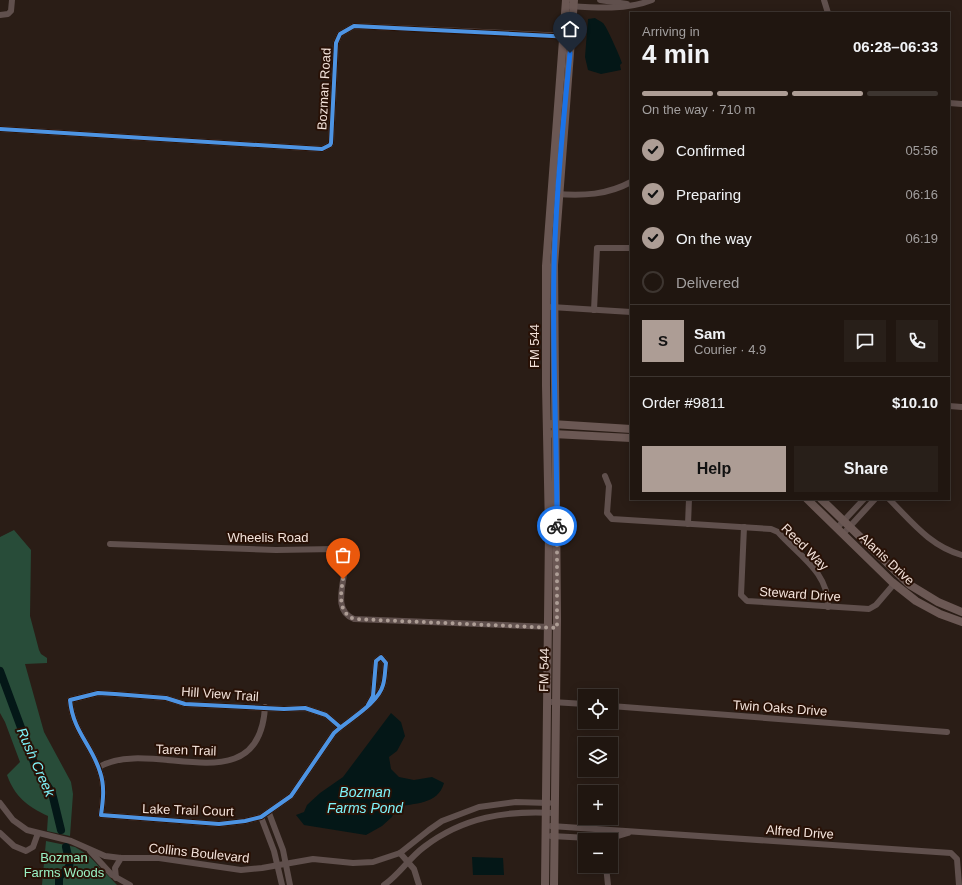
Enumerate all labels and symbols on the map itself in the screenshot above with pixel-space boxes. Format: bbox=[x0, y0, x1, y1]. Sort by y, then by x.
pin bbox=[553, 12, 587, 53]
street label: Bozman Road bbox=[314, 47, 334, 131]
street label: FM 544 bbox=[527, 324, 542, 368]
courier bbox=[537, 506, 577, 546]
street label: Reed Way bbox=[778, 520, 832, 574]
street label: Wheelis Road bbox=[228, 530, 308, 545]
street label: Alanis Drive bbox=[857, 530, 917, 588]
pin bbox=[326, 538, 360, 579]
street label: Steward Drive bbox=[759, 584, 841, 604]
street label: FM 544 bbox=[536, 648, 552, 692]
street label: Hill View Trail bbox=[181, 684, 259, 704]
street label: Twin Oaks Drive bbox=[732, 697, 828, 719]
water label: Rush Creek bbox=[14, 725, 59, 800]
street label: Taren Trail bbox=[155, 741, 217, 759]
water label: Bozman Farms Pond bbox=[327, 784, 404, 816]
street label: Lake Trail Court bbox=[142, 801, 235, 819]
street label: Alfred Drive bbox=[766, 822, 834, 842]
street label: Collins Boulevard bbox=[148, 840, 250, 866]
park label: Bozman Farms Woods bbox=[24, 850, 105, 880]

